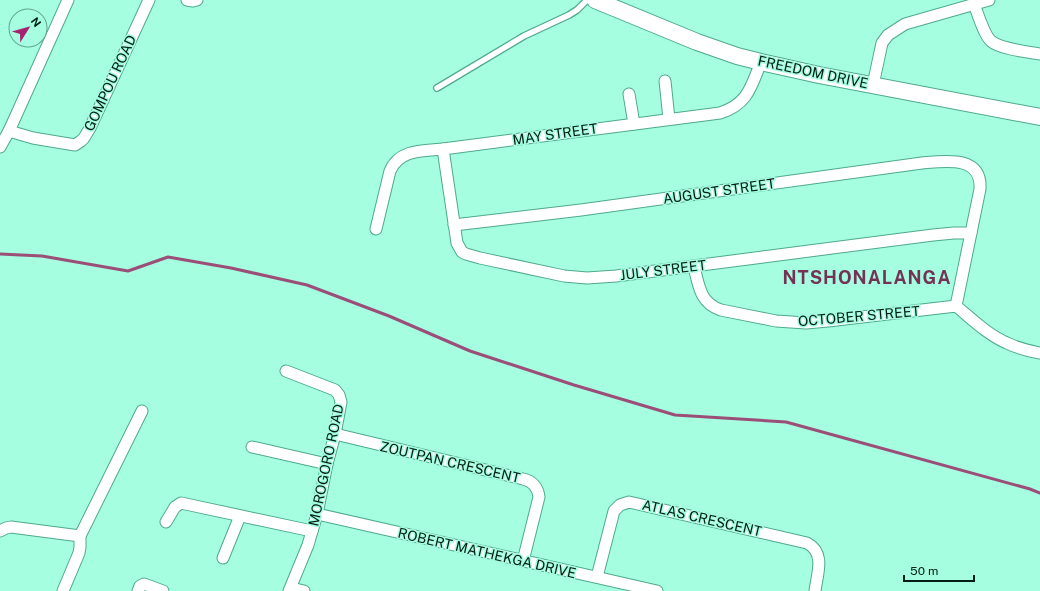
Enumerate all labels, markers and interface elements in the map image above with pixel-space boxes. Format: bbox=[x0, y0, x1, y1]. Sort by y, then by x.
north arrow bbox=[8, 8, 48, 48]
text: N bbox=[29, 15, 43, 29]
street label: GOMPOU ROAD bbox=[81, 33, 139, 133]
street label: FREEDOM DRIVE bbox=[756, 52, 870, 92]
street label: MAY STREET bbox=[511, 120, 599, 148]
street label: AUGUST STREET bbox=[662, 175, 776, 207]
street label: JULY STREET bbox=[619, 257, 707, 283]
district label: NTSHONALANGA bbox=[783, 267, 951, 288]
street label: OCTOBER STREET bbox=[797, 303, 921, 329]
street label: MOROGORO ROAD bbox=[305, 402, 347, 528]
street label: ZOUTPAN CRESCENT bbox=[378, 438, 522, 486]
street label: ATLAS CRESCENT bbox=[641, 496, 763, 540]
street label: ROBERT MATHEKGA DRIVE bbox=[396, 525, 578, 581]
scale bar bbox=[904, 557, 974, 583]
text: 50 m bbox=[910, 564, 938, 578]

